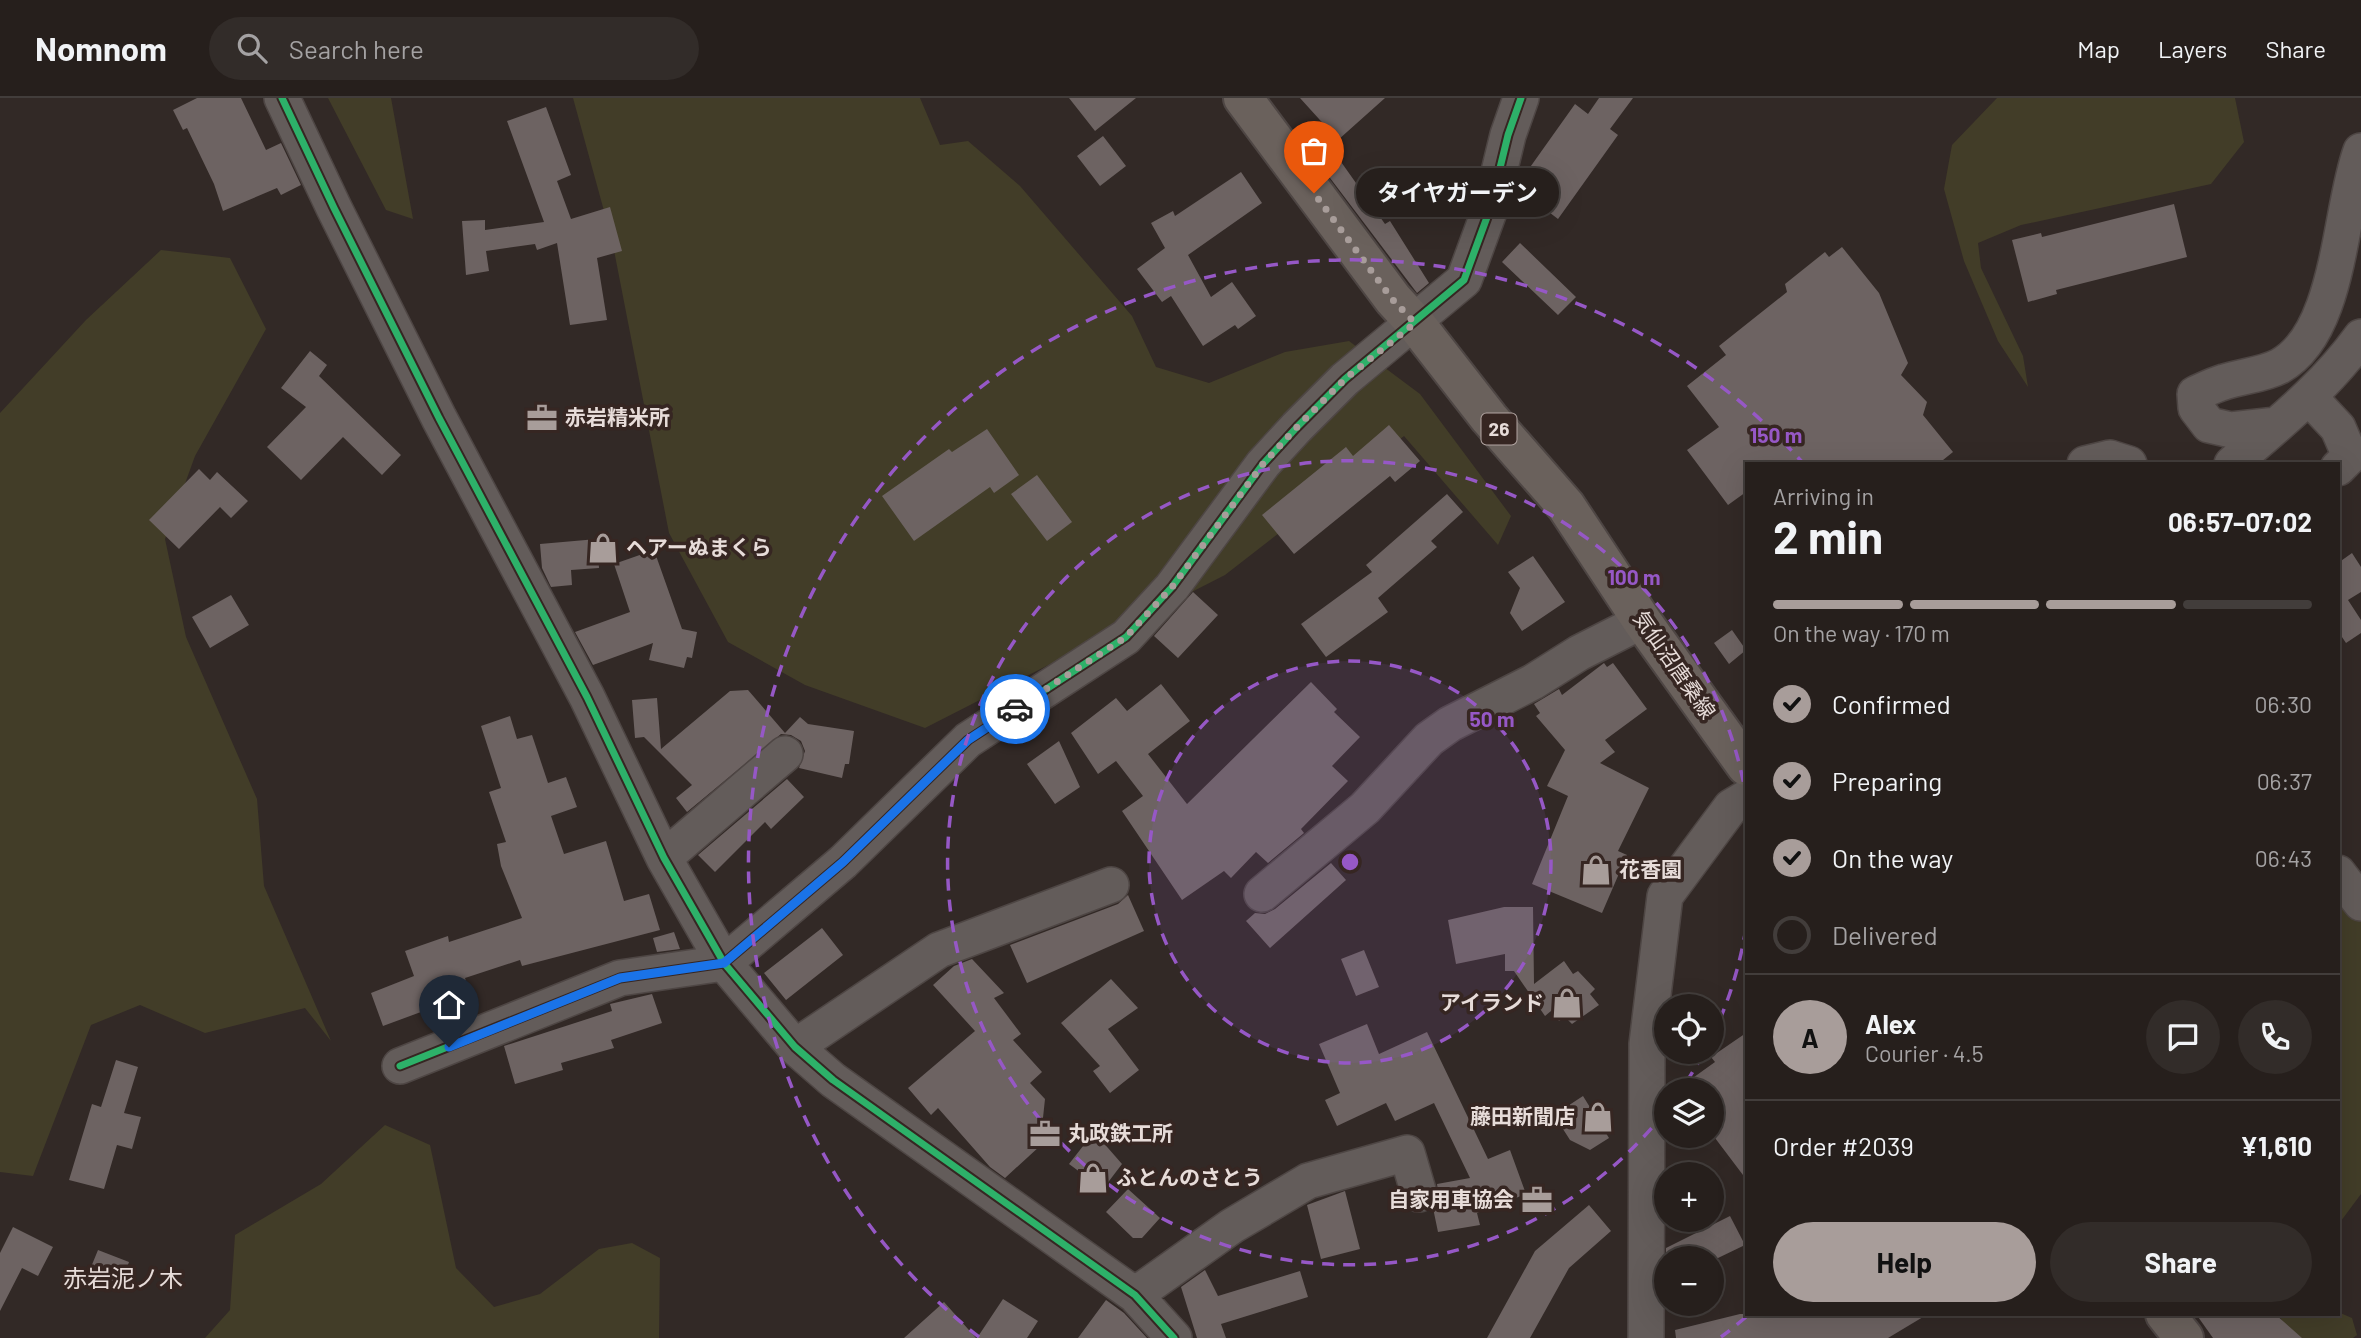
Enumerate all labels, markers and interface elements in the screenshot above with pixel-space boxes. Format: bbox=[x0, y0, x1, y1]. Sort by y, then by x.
search box bbox=[209, 17, 699, 80]
text: Nomnom bbox=[35, 28, 167, 68]
icon: search bbox=[233, 29, 271, 67]
text: Search here bbox=[289, 33, 424, 64]
text: Map bbox=[2077, 34, 2120, 63]
text: Layers bbox=[2158, 34, 2227, 63]
text: Share bbox=[2265, 34, 2326, 63]
pin bbox=[1284, 121, 1344, 193]
icon: bag bbox=[1295, 132, 1333, 170]
callout: タイヤガーデン bbox=[1356, 168, 1559, 217]
text: タイヤガーデン bbox=[1377, 178, 1538, 206]
office icon: 赤岩精米所 bbox=[525, 401, 559, 435]
place label: 赤岩精米所 bbox=[565, 404, 670, 429]
road number: 26 bbox=[1482, 414, 1516, 444]
text: 150 m bbox=[1750, 422, 1802, 447]
text: Arriving in bbox=[1773, 482, 1874, 510]
text: 06:57–07:02 bbox=[2168, 506, 2312, 537]
text: 2 min bbox=[1773, 508, 1883, 563]
shop icon: ヘアーぬまくら bbox=[586, 531, 620, 565]
place label: ヘアーぬまくら bbox=[626, 534, 772, 559]
text: 100 m bbox=[1607, 564, 1661, 589]
street label: 気仙沼唐桑線 bbox=[1629, 605, 1722, 723]
text: On the way · 170 m bbox=[1773, 619, 1950, 647]
courier bbox=[980, 674, 1050, 744]
icon: check bbox=[1773, 685, 1811, 723]
text: Confirmed bbox=[1832, 688, 1951, 719]
icon: car bbox=[996, 690, 1034, 728]
text: 06:30 bbox=[2255, 690, 2312, 718]
text: 50 m bbox=[1469, 706, 1515, 731]
icon: check bbox=[1773, 762, 1811, 800]
text: Preparing bbox=[1832, 765, 1942, 796]
text: 06:37 bbox=[2257, 767, 2312, 795]
icon: check bbox=[1773, 839, 1811, 877]
text: On the way bbox=[1832, 842, 1953, 873]
text: 06:43 bbox=[2255, 844, 2312, 872]
centre of rings bbox=[1338, 850, 1362, 874]
shop icon: 花香園 bbox=[1579, 853, 1613, 887]
place label: 花香園 bbox=[1619, 856, 1682, 881]
text: Delivered bbox=[1832, 919, 1938, 950]
pin bbox=[419, 975, 479, 1047]
icon: home bbox=[430, 986, 468, 1024]
shop icon: アイランド bbox=[1550, 986, 1584, 1020]
place label: アイランド bbox=[1440, 989, 1544, 1014]
map controls bbox=[1654, 994, 1724, 1316]
button: locate bbox=[1654, 994, 1724, 1064]
button: chat bbox=[2146, 1000, 2220, 1074]
button: phone bbox=[2238, 1000, 2312, 1074]
text: Alex bbox=[1865, 1008, 1916, 1039]
text: A bbox=[1801, 1022, 1819, 1053]
text: Courier · 4.5 bbox=[1865, 1039, 1984, 1067]
button: layers bbox=[1654, 1078, 1724, 1148]
shop icon: 藤田新聞店 bbox=[1581, 1100, 1615, 1134]
place label: 藤田新聞店 bbox=[1470, 1103, 1575, 1128]
office icon: 丸政鉄工所 bbox=[1028, 1117, 1062, 1151]
place label: 丸政鉄工所 bbox=[1068, 1120, 1173, 1145]
text: Order #2039 bbox=[1773, 1130, 1914, 1161]
text: ¥1,610 bbox=[2240, 1130, 2312, 1161]
shop icon: ふとんのさとう bbox=[1076, 1161, 1110, 1195]
button: + bbox=[1654, 1162, 1724, 1232]
place label: ふとんのさとう bbox=[1116, 1164, 1263, 1189]
office icon: 自家用車協会 bbox=[1520, 1183, 1554, 1217]
place label: 自家用車協会 bbox=[1388, 1186, 1514, 1211]
button: Help bbox=[1773, 1222, 2036, 1302]
button: Share bbox=[2050, 1222, 2312, 1302]
button: − bbox=[1654, 1246, 1724, 1316]
district label: 赤岩泥ノ木 bbox=[63, 1263, 183, 1292]

